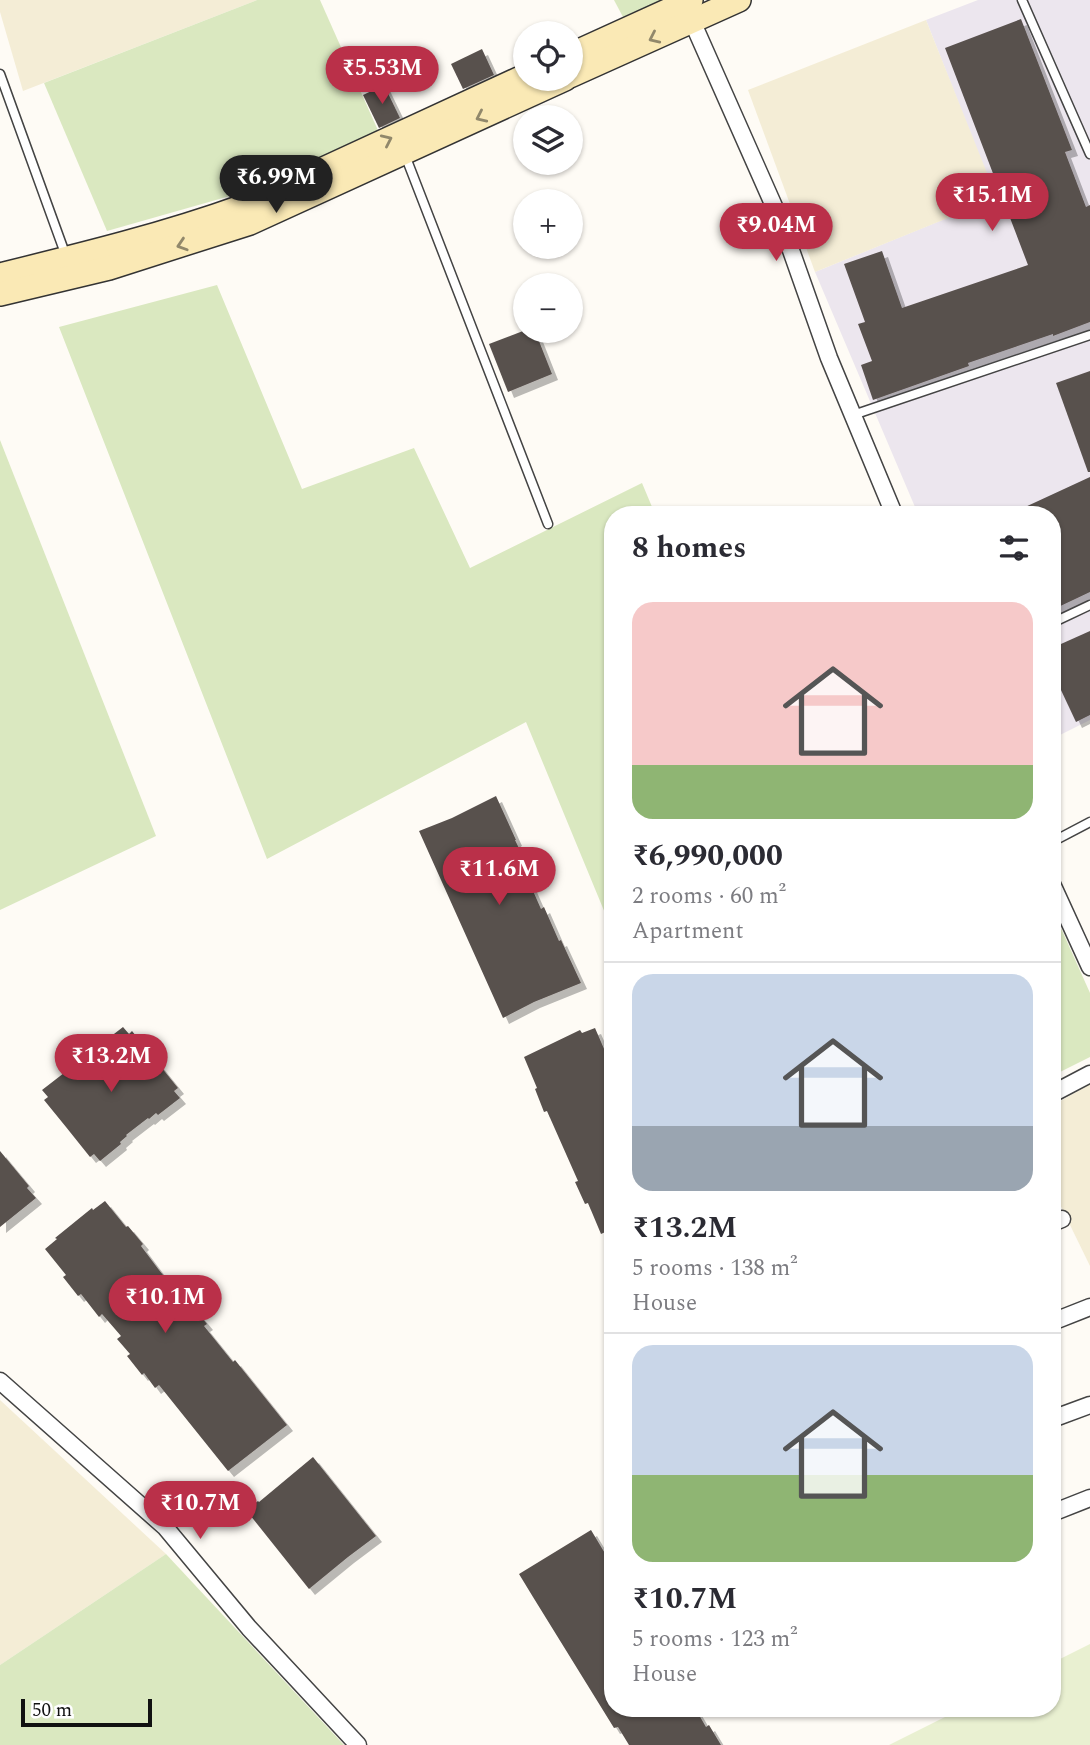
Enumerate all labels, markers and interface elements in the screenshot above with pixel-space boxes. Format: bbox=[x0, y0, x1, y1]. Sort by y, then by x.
map controls bbox=[513, 21, 583, 343]
button: locate bbox=[513, 21, 583, 91]
one-way arrow bbox=[649, 30, 662, 44]
pin: ₹5.53M bbox=[325, 46, 439, 106]
text: ₹5.53M bbox=[342, 51, 422, 86]
button: layers bbox=[513, 105, 583, 175]
one-way arrow bbox=[476, 109, 488, 123]
one-way arrow bbox=[380, 134, 392, 148]
pin: ₹6.99M bbox=[219, 156, 333, 215]
text: ₹6.99M bbox=[236, 160, 316, 195]
pin: ₹15.1M bbox=[935, 174, 1049, 233]
text: ₹15.1M bbox=[952, 178, 1032, 213]
button: + bbox=[513, 189, 583, 259]
pin: ₹9.04M bbox=[719, 204, 833, 263]
text: ₹9.04M bbox=[736, 208, 816, 243]
one-way arrow bbox=[176, 237, 189, 251]
button: − bbox=[513, 273, 583, 343]
text: 8 homes bbox=[632, 525, 746, 571]
icon: filters bbox=[995, 529, 1033, 567]
icon: home bbox=[770, 648, 896, 774]
text: ₹6,990,000 bbox=[632, 833, 783, 879]
pin: ₹11.6M bbox=[442, 848, 556, 907]
text: ₹11.6M bbox=[459, 852, 539, 887]
text: 2 rooms · 60 m² bbox=[632, 879, 786, 914]
text: Apartment bbox=[632, 914, 744, 949]
icon: home bbox=[770, 1020, 896, 1146]
pin: ₹13.2M bbox=[54, 1034, 168, 1094]
text: ₹13.2M bbox=[71, 1039, 151, 1074]
text: ₹13.2M bbox=[632, 1205, 737, 1251]
text: 5 rooms · 138 m² bbox=[632, 1251, 798, 1286]
pin: ₹10.1M bbox=[108, 1276, 222, 1335]
text: ₹10.1M bbox=[125, 1280, 205, 1315]
text: House bbox=[632, 1286, 697, 1321]
icon: home bbox=[770, 1391, 896, 1517]
pin: ₹10.7M bbox=[143, 1482, 257, 1541]
text: ₹10.7M bbox=[160, 1486, 240, 1521]
text: ₹10.7M bbox=[632, 1576, 737, 1622]
text: 5 rooms · 123 m² bbox=[632, 1622, 798, 1657]
text: House bbox=[632, 1657, 697, 1692]
scale bar bbox=[21, 1696, 152, 1728]
text: 50 m bbox=[32, 1696, 72, 1725]

